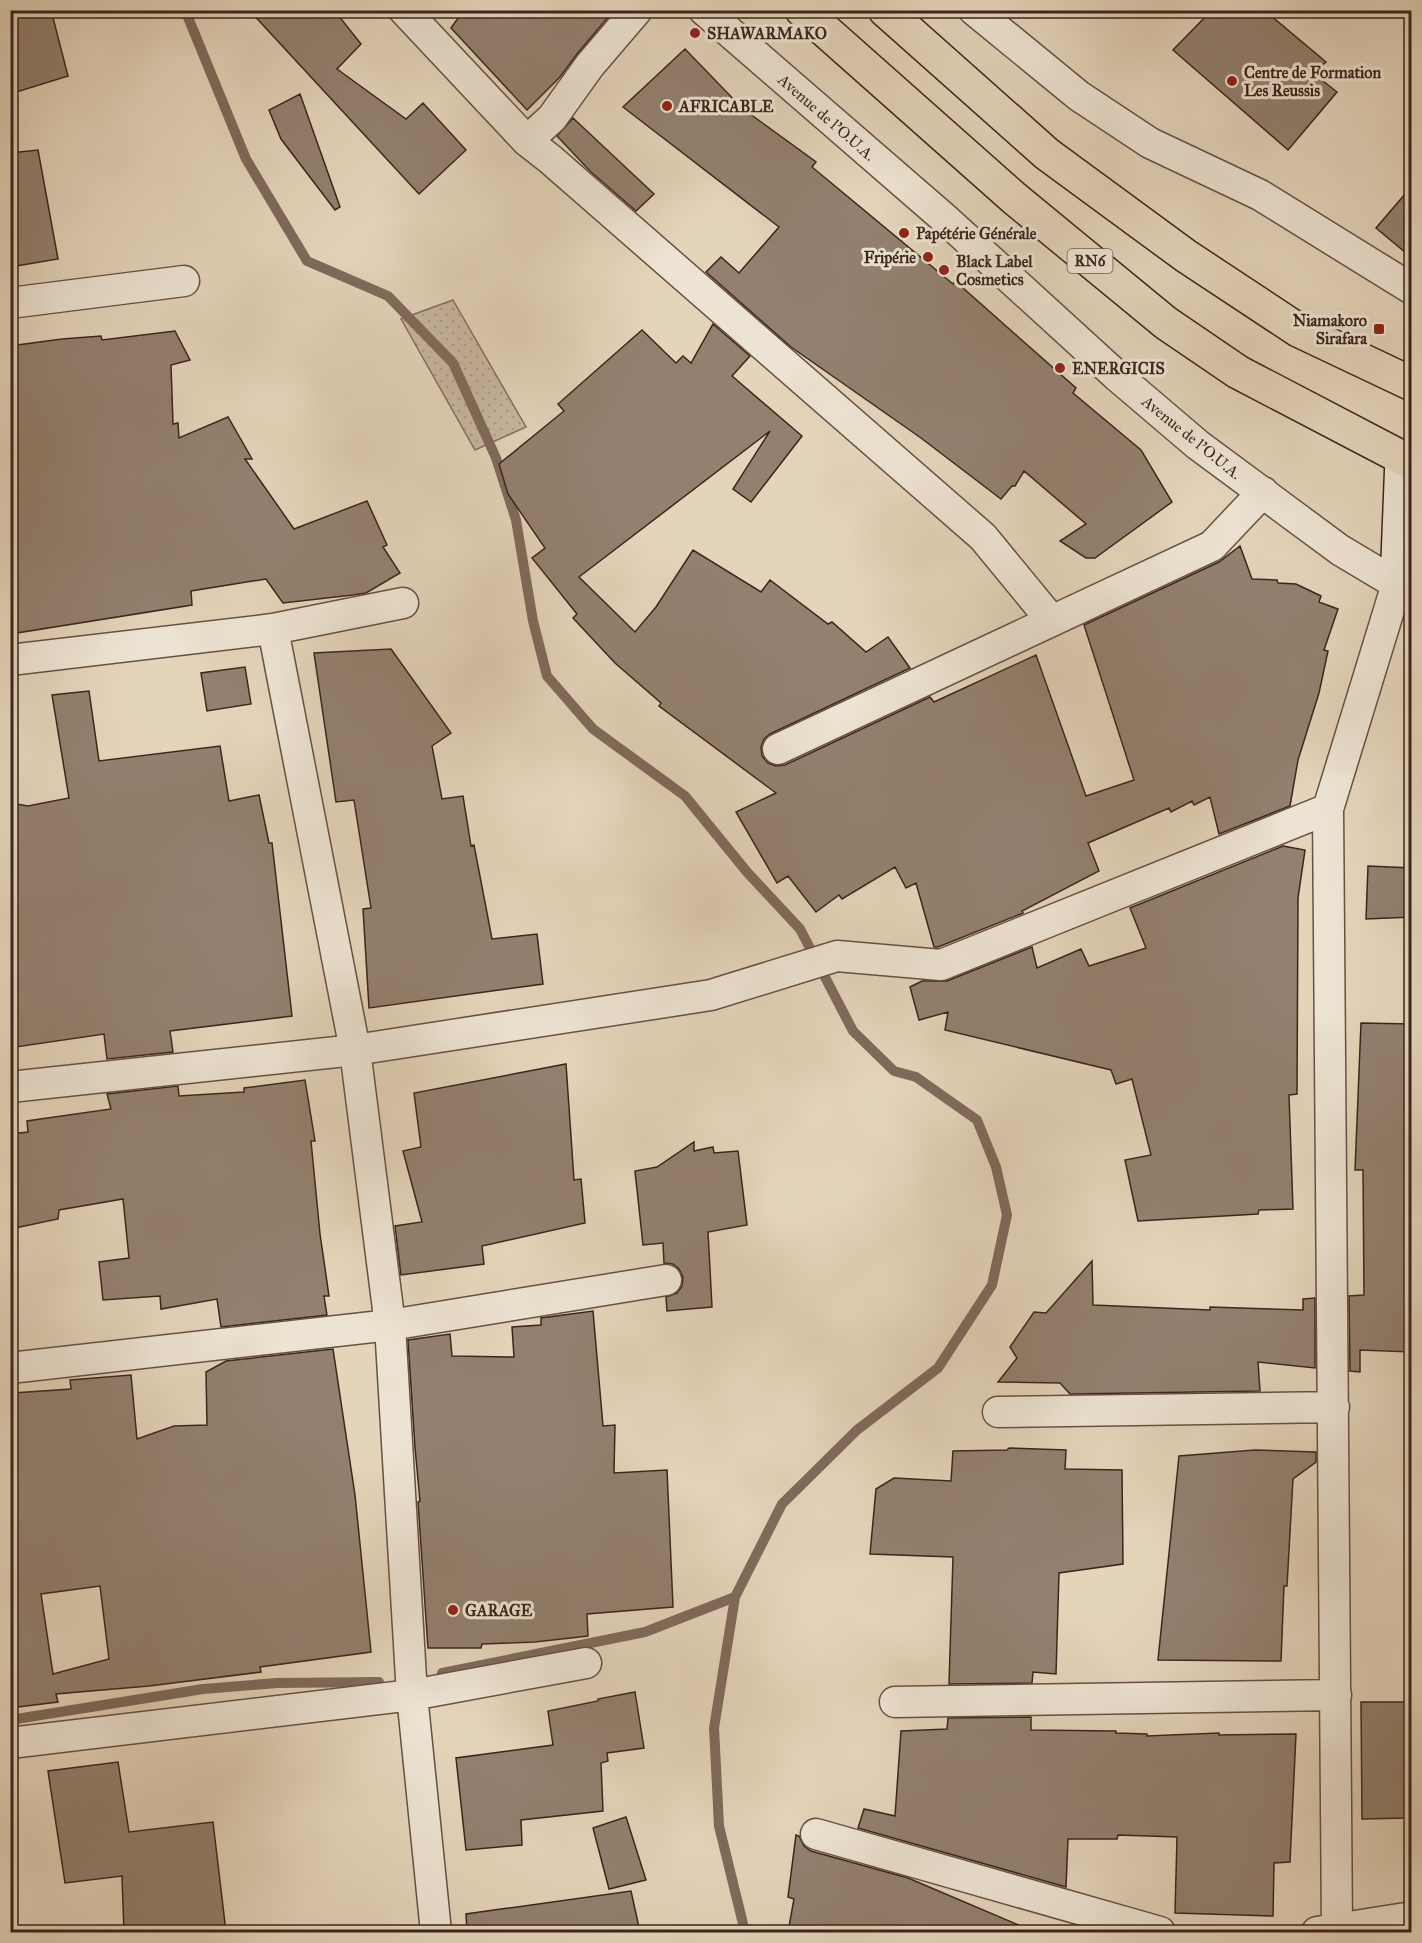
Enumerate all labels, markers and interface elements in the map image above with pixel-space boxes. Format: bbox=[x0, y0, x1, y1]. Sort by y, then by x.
place label: SHAWARMAKO bbox=[707, 24, 827, 43]
marker: SHAWARMAKO bbox=[688, 26, 702, 40]
place label: Centre de Formation Les Reussis bbox=[1244, 63, 1382, 100]
street label: Avenue de l'O.U.A. bbox=[773, 69, 879, 165]
marker: Centre de Formation Les Reussis bbox=[1225, 74, 1239, 88]
place label: AFRICABLE bbox=[678, 97, 774, 116]
marker: AFRICABLE bbox=[660, 99, 674, 113]
place label: Papétérie Générale bbox=[916, 224, 1037, 244]
marker: Papétérie Générale bbox=[897, 226, 911, 240]
place label: Fripérie bbox=[864, 248, 916, 268]
road number: RN6 bbox=[1068, 249, 1112, 273]
marker: Fripérie bbox=[921, 250, 935, 264]
place label: Black Label Cosmetics bbox=[956, 252, 1033, 289]
marker: Black Label Cosmetics bbox=[937, 263, 951, 277]
place label: Niamakoro Sirafara bbox=[1293, 311, 1368, 348]
marker: Niamakoro Sirafara bbox=[1372, 322, 1386, 336]
place label: ENERGICIS bbox=[1072, 359, 1165, 378]
marker: ENERGICIS bbox=[1053, 361, 1067, 375]
street label: Avenue de l'O.U.A. bbox=[1137, 391, 1245, 483]
place label: GARAGE bbox=[465, 1601, 533, 1620]
marker: GARAGE bbox=[446, 1603, 460, 1617]

